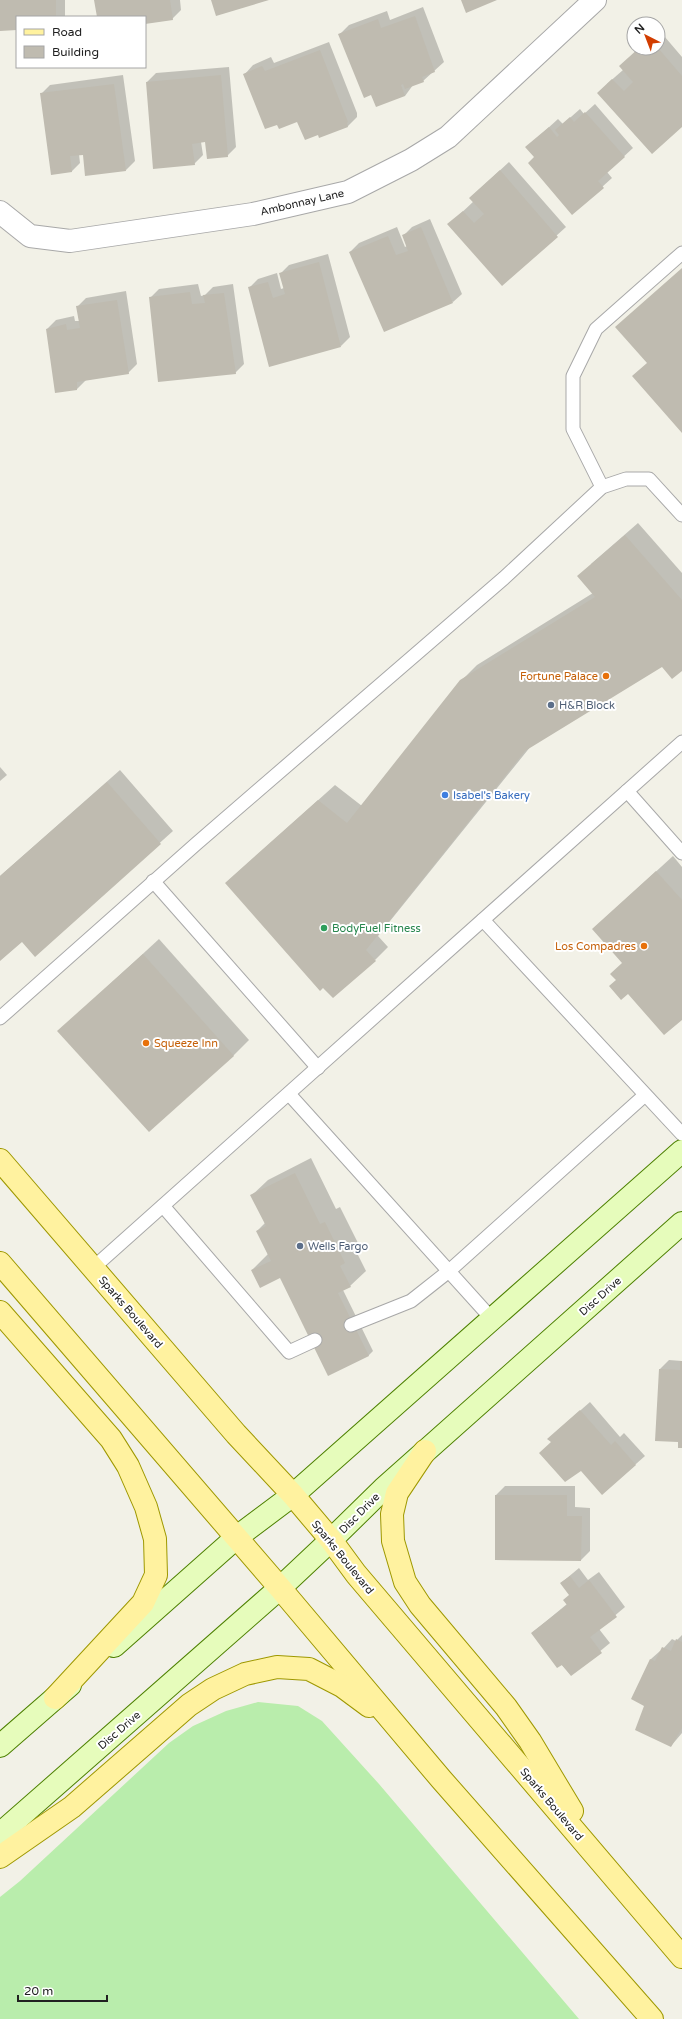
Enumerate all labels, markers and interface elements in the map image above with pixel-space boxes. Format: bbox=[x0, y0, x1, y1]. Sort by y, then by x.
legend bbox=[16, 16, 146, 68]
north arrow bbox=[626, 16, 666, 56]
text: N bbox=[632, 21, 647, 37]
text: Road bbox=[52, 25, 82, 39]
text: Building bbox=[52, 45, 99, 59]
street label: Ambonnay Lane bbox=[259, 187, 345, 218]
place label: Fortune Palace bbox=[520, 670, 598, 683]
marker: Fortune Palace bbox=[601, 671, 611, 681]
place label: H&R Block bbox=[559, 699, 615, 712]
marker: H&R Block bbox=[546, 700, 556, 710]
place label: Isabel's Bakery bbox=[453, 789, 530, 802]
marker: Isabel's Bakery bbox=[440, 790, 450, 800]
place label: BodyFuel Fitness bbox=[332, 922, 421, 935]
marker: BodyFuel Fitness bbox=[319, 923, 329, 933]
place label: Los Compadres bbox=[555, 940, 636, 953]
marker: Los Compadres bbox=[639, 941, 649, 951]
place label: Squeeze Inn bbox=[154, 1037, 218, 1050]
marker: Squeeze Inn bbox=[141, 1038, 151, 1048]
place label: Wells Fargo bbox=[308, 1240, 368, 1253]
marker: Wells Fargo bbox=[295, 1241, 305, 1251]
street label: Sparks Boulevard bbox=[96, 1274, 165, 1351]
street label: Disc Drive bbox=[577, 1274, 624, 1319]
street label: Disc Drive bbox=[336, 1490, 382, 1536]
street label: Sparks Boulevard bbox=[309, 1518, 376, 1597]
street label: Disc Drive bbox=[95, 1708, 143, 1752]
street label: Sparks Boulevard bbox=[517, 1765, 586, 1843]
scale bar bbox=[18, 1977, 107, 2003]
text: 20 m bbox=[24, 1984, 53, 1998]

